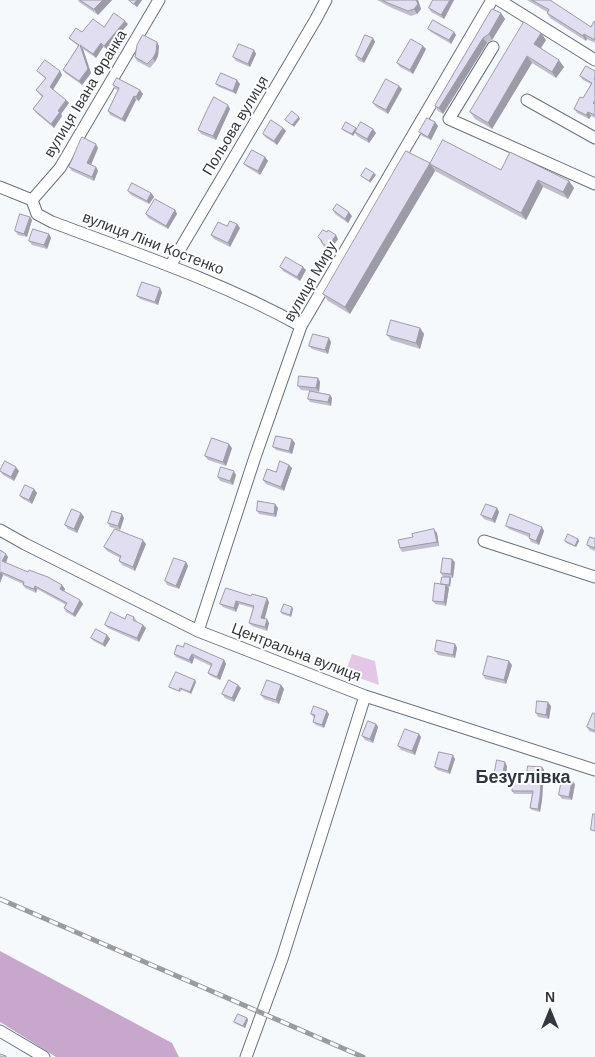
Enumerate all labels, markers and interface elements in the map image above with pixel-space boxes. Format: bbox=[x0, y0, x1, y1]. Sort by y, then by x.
street label: вулиця Івана Франка bbox=[41, 27, 131, 161]
street label: Польова вулиця bbox=[199, 73, 273, 179]
street label: вулиця Ліни Костенко bbox=[80, 209, 226, 279]
street label: вулиця Миру bbox=[281, 239, 341, 325]
street label: Центральна вулиця bbox=[229, 620, 363, 686]
district label: Безуглівка bbox=[475, 767, 571, 789]
north arrow bbox=[525, 987, 575, 1037]
text: N bbox=[545, 989, 555, 1005]

